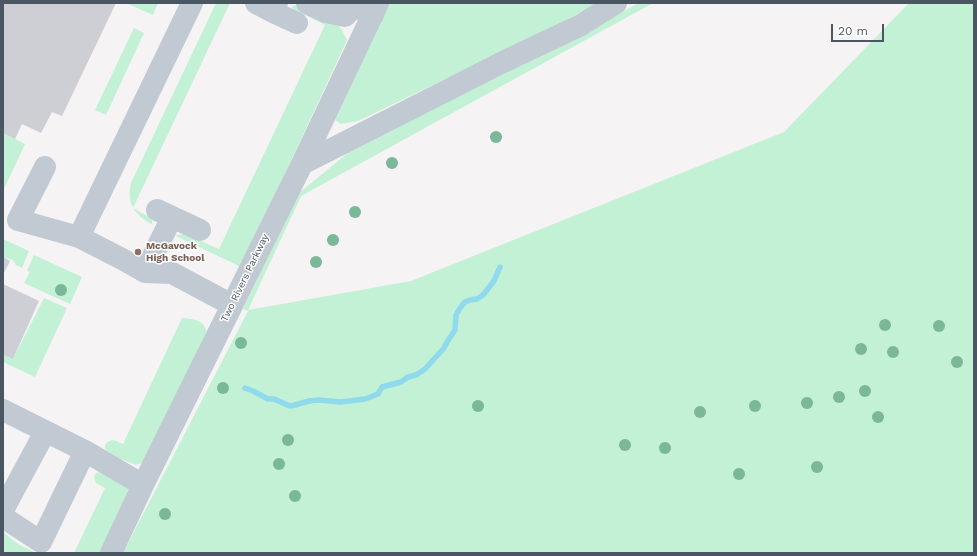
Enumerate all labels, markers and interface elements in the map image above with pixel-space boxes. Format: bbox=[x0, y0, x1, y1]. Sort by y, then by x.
scale bar bbox=[833, 16, 886, 42]
text: 20 m bbox=[838, 24, 868, 38]
street label: Two Rivers Parkway bbox=[219, 232, 271, 324]
place label: McGavock High School bbox=[146, 240, 205, 264]
marker: McGavock High School bbox=[133, 247, 143, 257]

